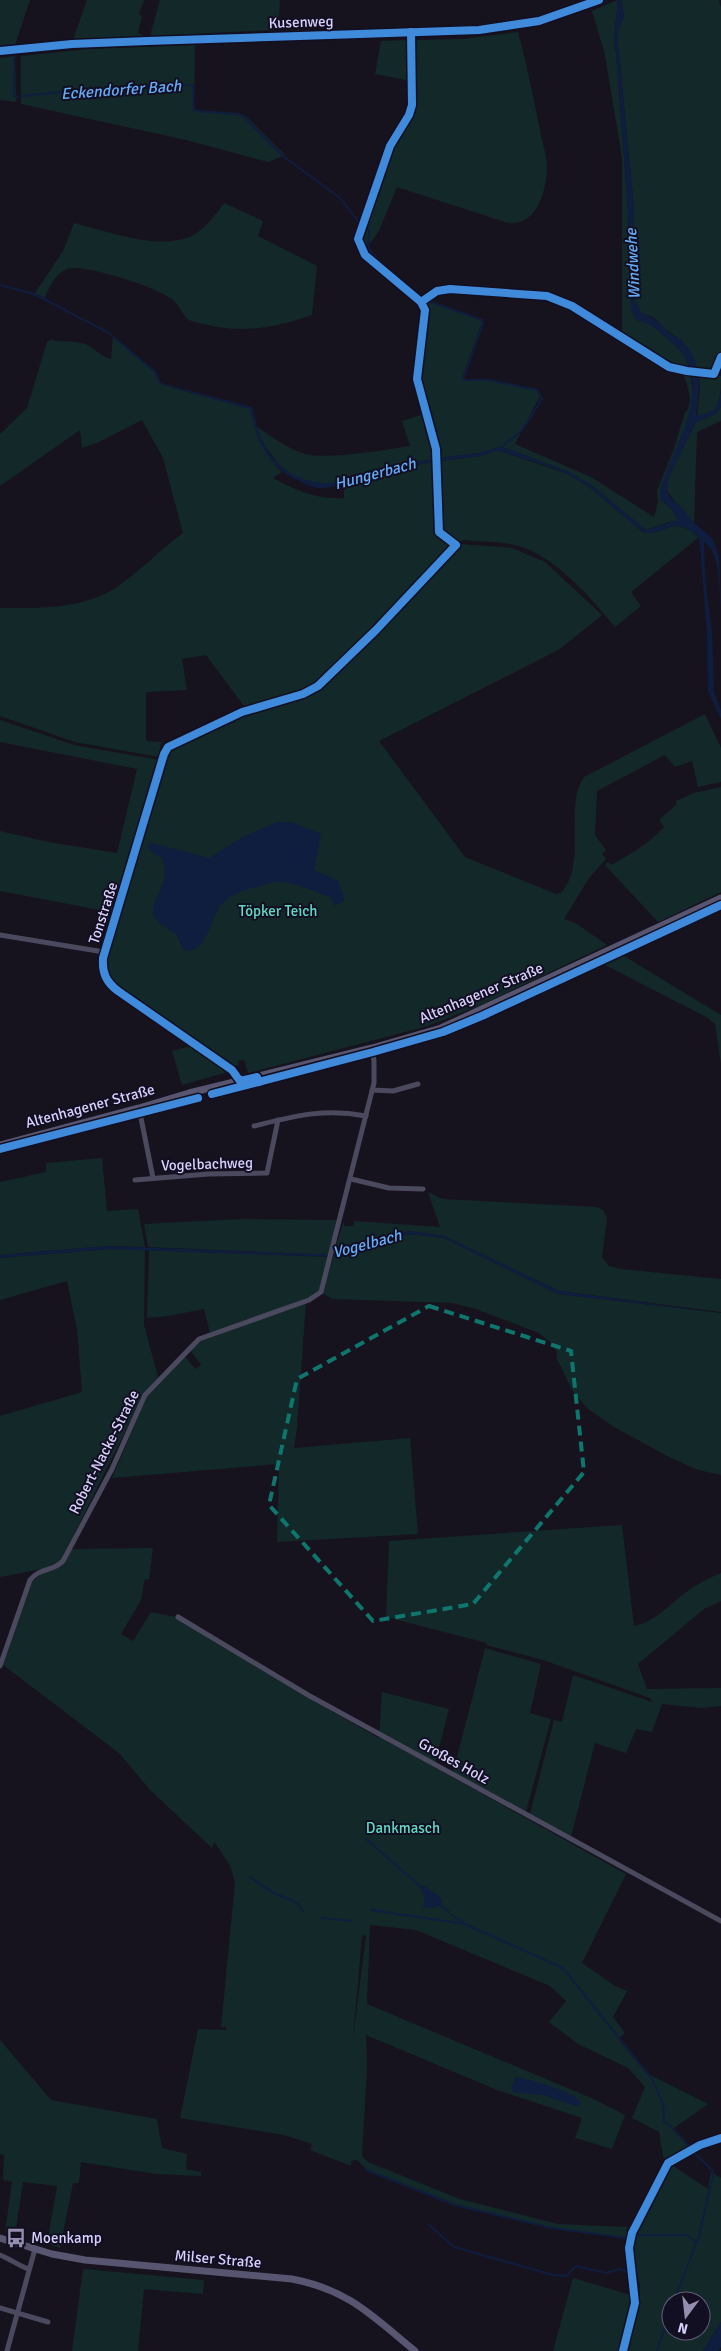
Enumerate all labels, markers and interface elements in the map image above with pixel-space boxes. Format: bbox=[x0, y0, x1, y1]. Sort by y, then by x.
street label: Kusenweg bbox=[268, 12, 334, 32]
water label: Eckendorfer Bach bbox=[60, 76, 183, 104]
water label: Windwehe bbox=[621, 227, 645, 300]
water label: Hungerbach bbox=[332, 453, 419, 494]
street label: Tonstraße bbox=[85, 880, 121, 946]
park label: Töpker Teich bbox=[239, 902, 317, 920]
street label: Altenhagener Straße bbox=[416, 959, 546, 1027]
street label: Altenhagener Straße bbox=[23, 1080, 157, 1132]
street label: Vogelbachweg bbox=[161, 1153, 253, 1175]
water label: Vogelbach bbox=[330, 1225, 405, 1263]
street label: Robert-Nacke-Straße bbox=[65, 1387, 143, 1517]
street label: Großes Holz bbox=[415, 1734, 493, 1788]
park label: Dankmasch bbox=[366, 1819, 440, 1837]
bus stop icon: Moenkamp bbox=[5, 2227, 27, 2249]
place label: Moenkamp bbox=[31, 2229, 102, 2247]
street label: Milser Straße bbox=[174, 2246, 262, 2272]
north arrow bbox=[661, 2291, 711, 2341]
text: N bbox=[676, 2319, 690, 2338]

